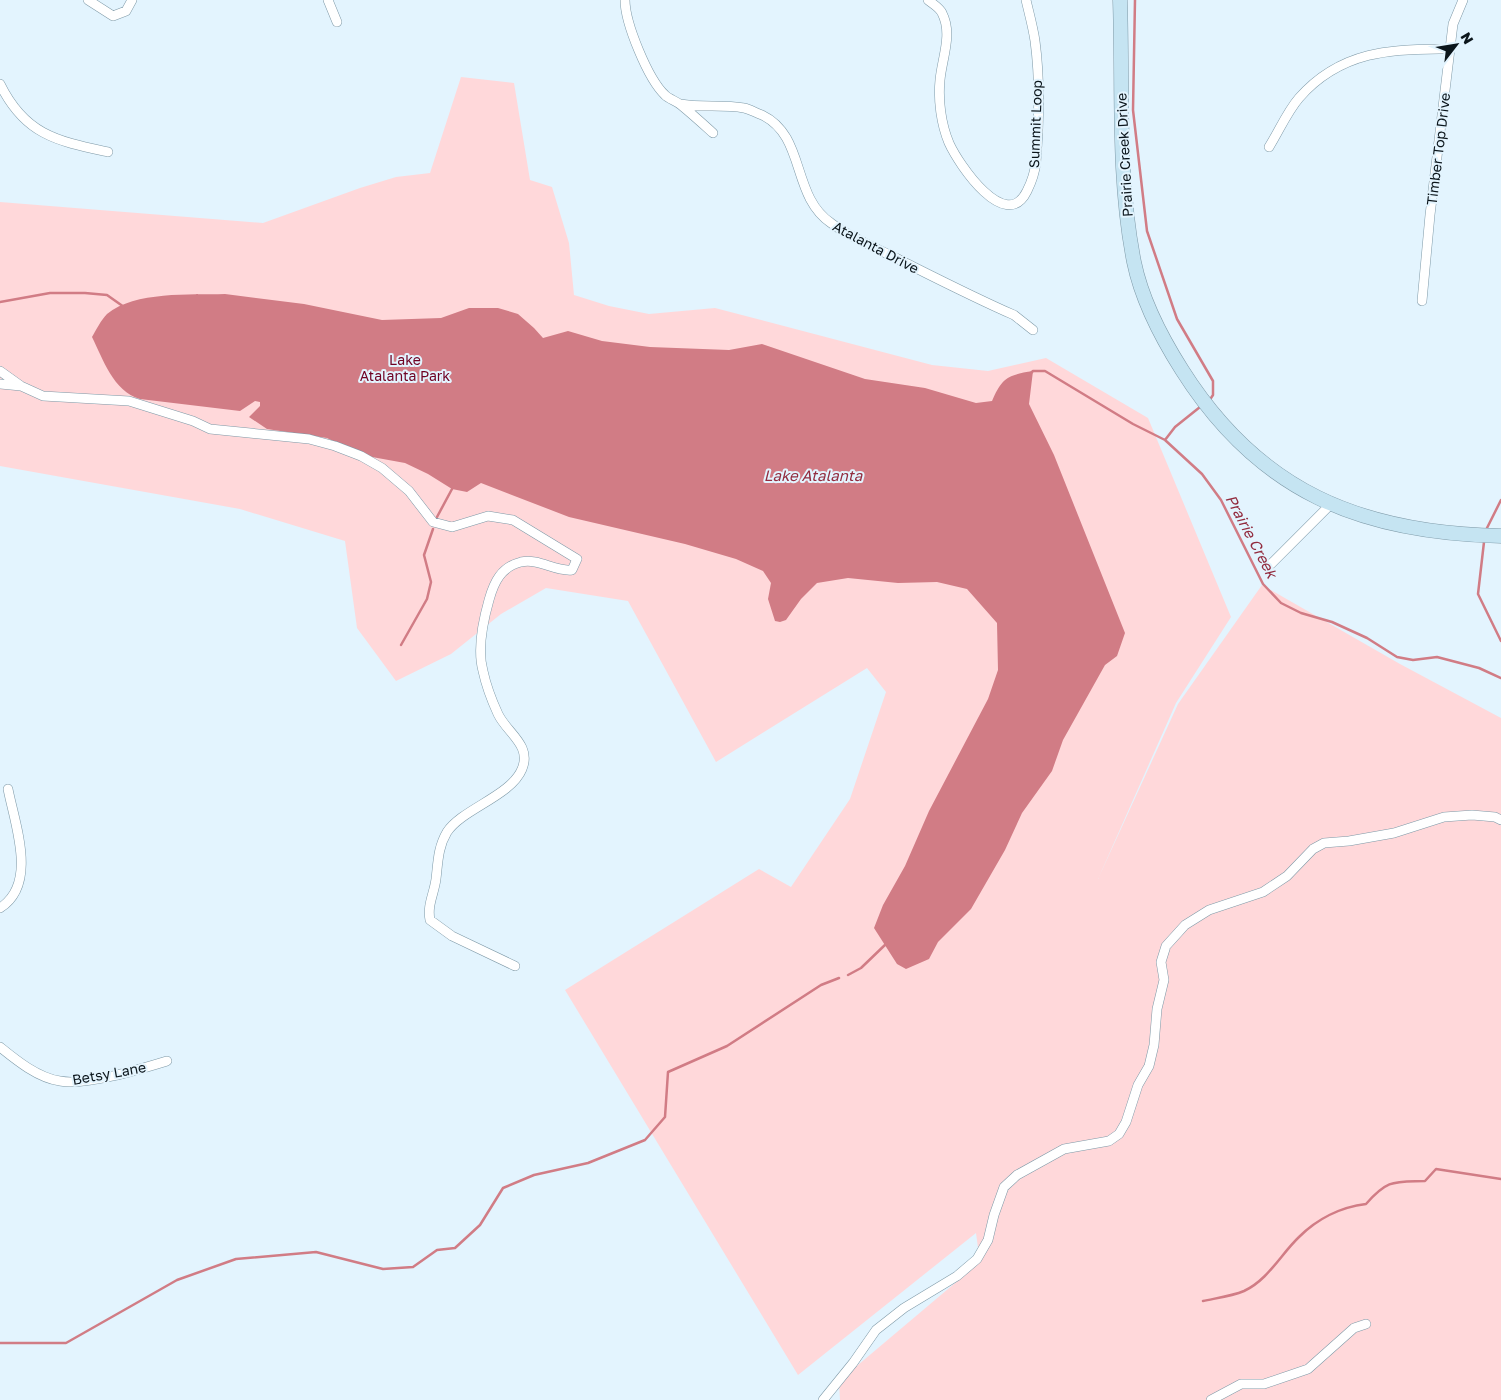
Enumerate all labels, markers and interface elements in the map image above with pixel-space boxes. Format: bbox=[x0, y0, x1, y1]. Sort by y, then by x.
north arrow bbox=[1431, 20, 1481, 70]
text: N bbox=[1458, 29, 1478, 47]
street label: Summit Loop bbox=[1025, 80, 1045, 168]
street label: Timber Top Drive bbox=[1423, 92, 1453, 206]
street label: Prairie Creek Drive bbox=[1112, 93, 1136, 217]
street label: Atalanta Drive bbox=[830, 217, 922, 277]
park label: Lake Atalanta Park bbox=[360, 351, 450, 384]
water label: Lake Atalanta bbox=[764, 466, 863, 484]
water label: Prairie Creek bbox=[1222, 491, 1282, 582]
street label: Betsy Lane bbox=[71, 1058, 147, 1088]

